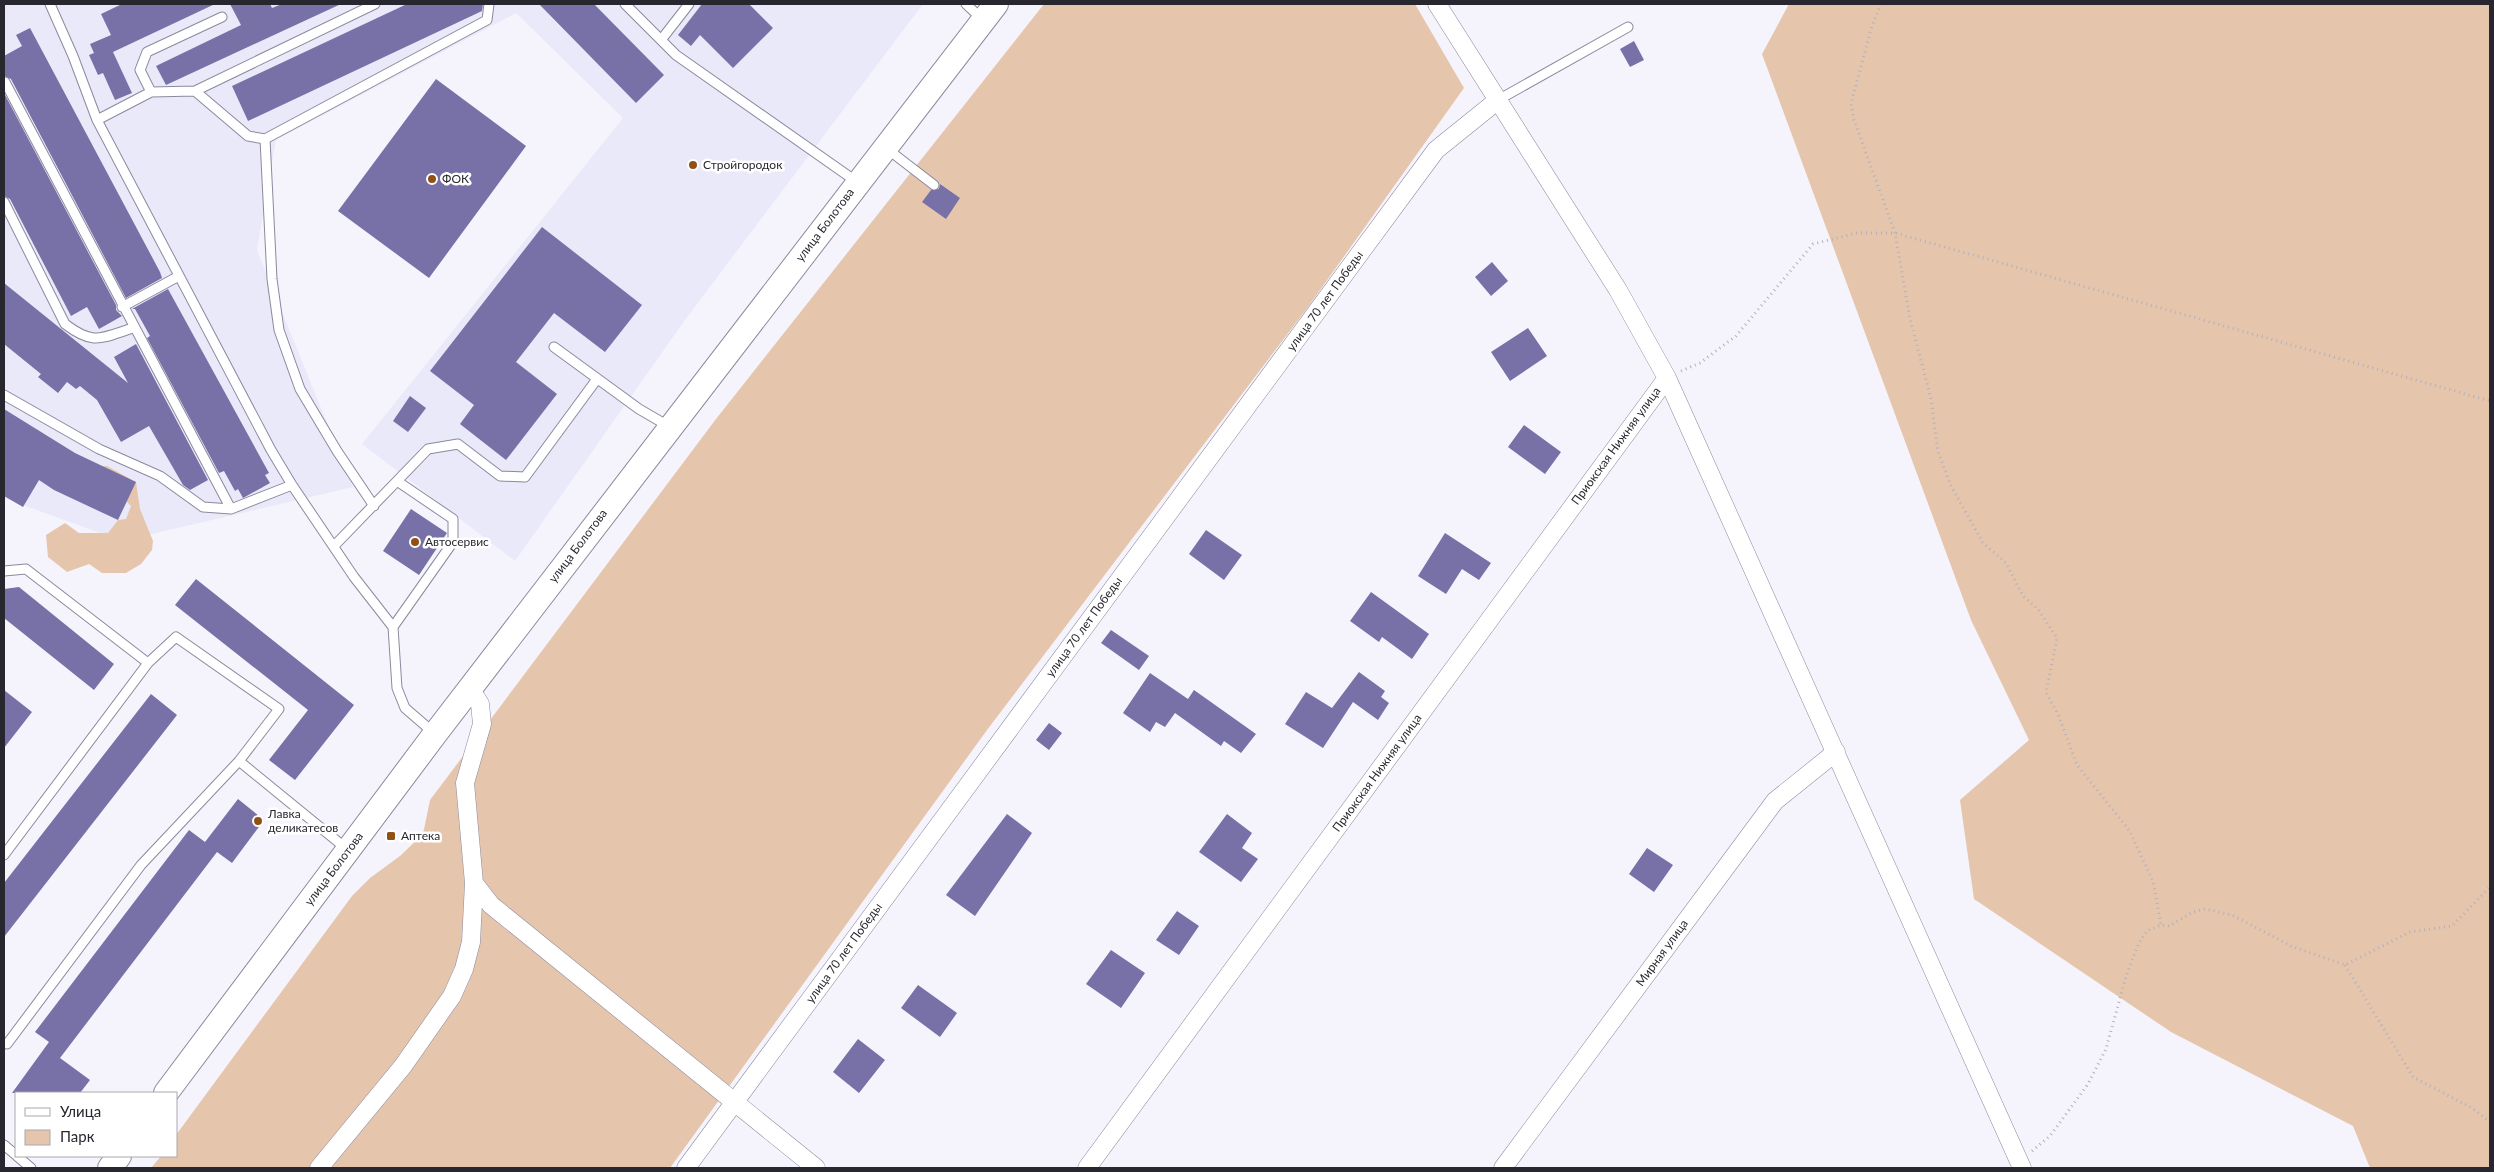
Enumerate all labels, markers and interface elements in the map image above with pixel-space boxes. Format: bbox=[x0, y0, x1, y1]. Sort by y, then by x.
place label: Стройгородок bbox=[703, 157, 783, 172]
marker: Стройгородок bbox=[687, 159, 699, 171]
place label: ФОК bbox=[442, 171, 469, 186]
marker: ФОК bbox=[426, 173, 438, 185]
street label: улица Болотова bbox=[792, 185, 857, 264]
street label: улица 70 лет Победы bbox=[1283, 248, 1366, 354]
street label: Приокская Нижняя улица bbox=[1568, 384, 1663, 508]
street label: улица Болотова bbox=[545, 506, 610, 585]
place label: Автосервис bbox=[425, 534, 489, 549]
marker: Автосервис bbox=[409, 536, 421, 548]
street label: улица 70 лет Победы bbox=[1042, 574, 1125, 680]
street label: Приокская Нижняя улица bbox=[1329, 711, 1424, 835]
place label: Лавка деликатесов bbox=[267, 806, 338, 835]
marker: Лавка деликатесов bbox=[252, 815, 264, 827]
place label: Аптека bbox=[401, 828, 440, 843]
street label: улица Болотова bbox=[301, 829, 366, 908]
marker: Аптека bbox=[385, 830, 397, 842]
street label: улица 70 лет Победы bbox=[802, 900, 885, 1006]
street label: Мирная улица bbox=[1632, 916, 1691, 989]
legend bbox=[15, 1092, 178, 1157]
text: Улица bbox=[60, 1102, 101, 1120]
text: Парк bbox=[60, 1127, 95, 1145]

